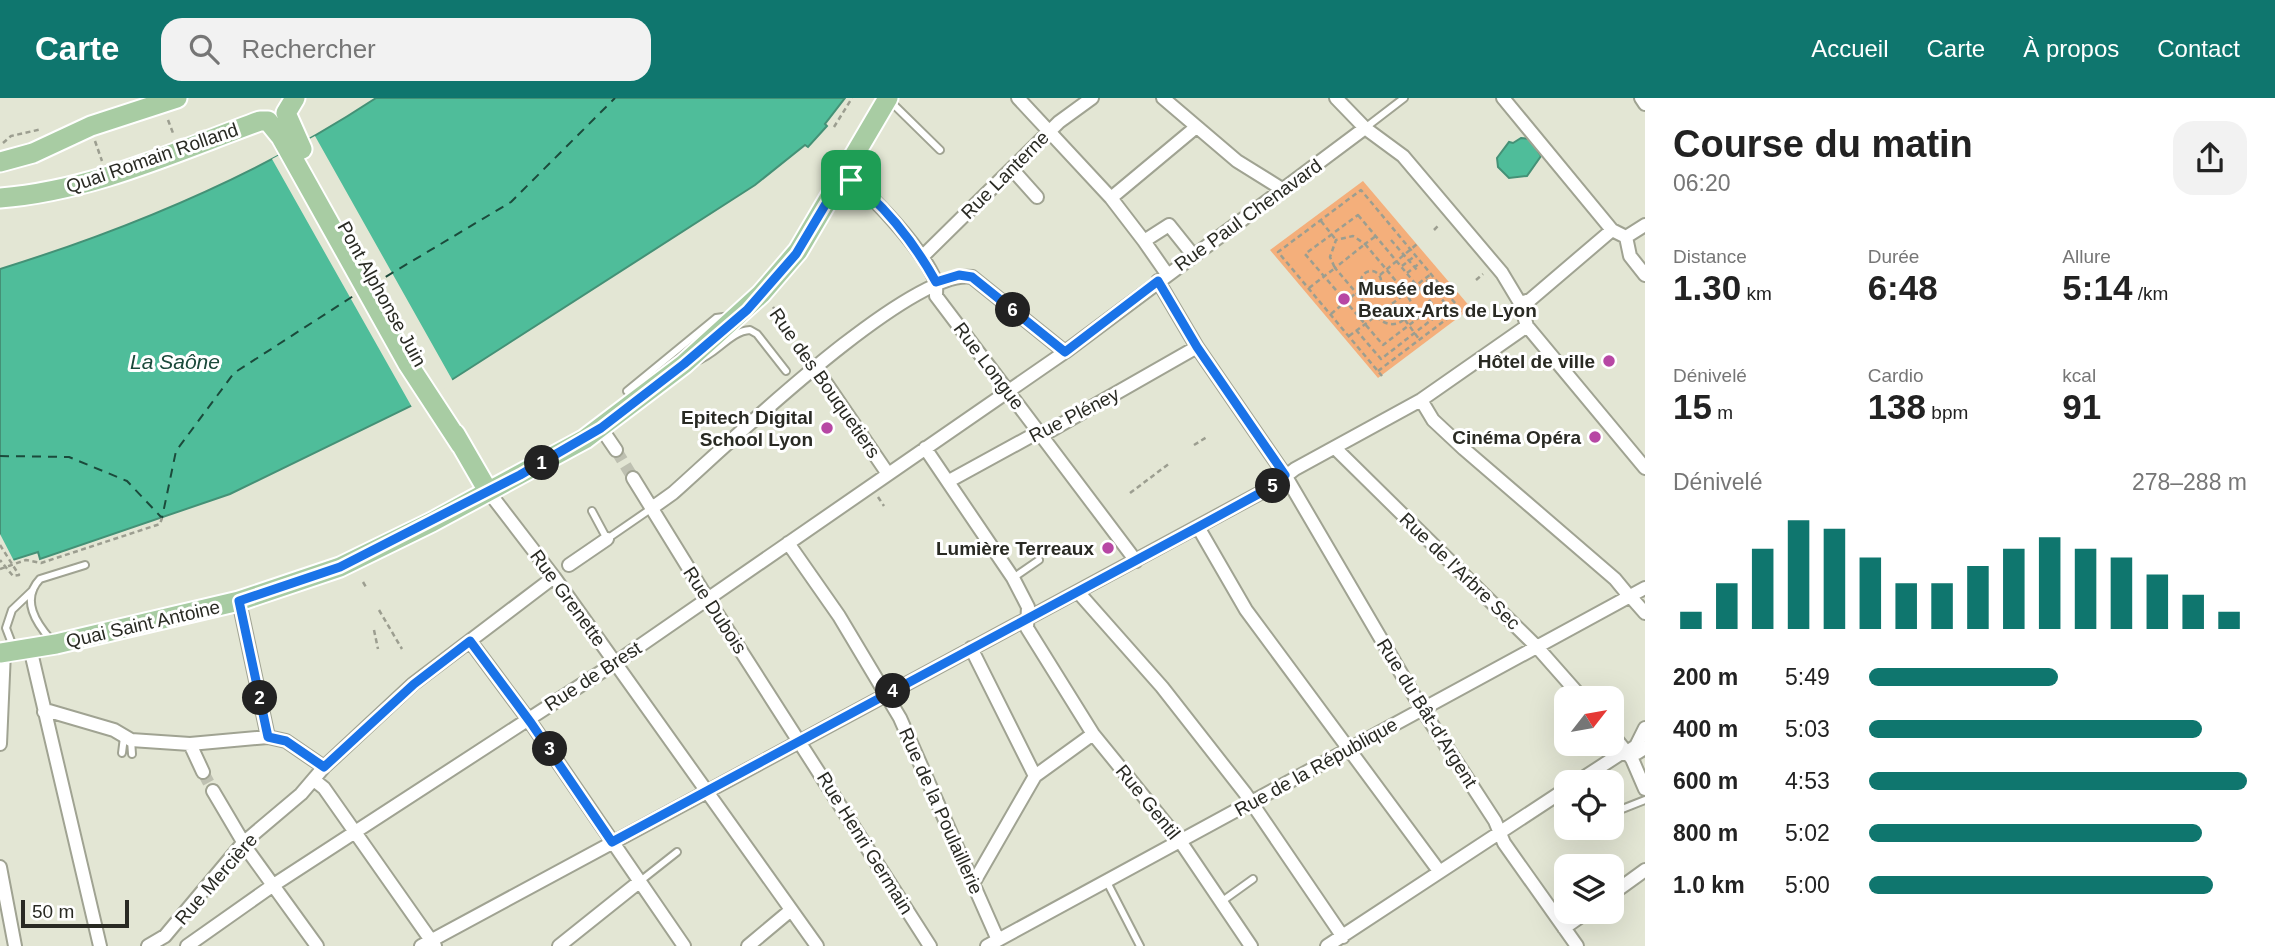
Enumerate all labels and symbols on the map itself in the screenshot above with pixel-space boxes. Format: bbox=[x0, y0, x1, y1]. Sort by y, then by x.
street label: Quai Romain Rolland bbox=[63, 119, 241, 197]
street label: Rue Lanterne bbox=[957, 127, 1053, 223]
pin bbox=[821, 150, 881, 210]
street label: Rue Paul Chenavard bbox=[1170, 155, 1326, 275]
street label: Pont Alphonse Juin bbox=[333, 218, 431, 370]
place label: Musée des Beaux-Arts de Lyon bbox=[1358, 278, 1537, 321]
marker: Musée des Beaux-Arts de Lyon bbox=[1336, 291, 1352, 307]
pin: 6 bbox=[996, 292, 1030, 328]
street label: Rue des Bouquetiers bbox=[766, 304, 884, 462]
street label: Rue Longue bbox=[949, 318, 1029, 414]
water label: La Saône bbox=[130, 350, 220, 373]
place label: Hôtel de ville bbox=[1478, 351, 1595, 372]
marker: Hôtel de ville bbox=[1601, 353, 1617, 369]
street label: Rue Pléney bbox=[1025, 383, 1123, 447]
place label: Epitech Digital School Lyon bbox=[681, 407, 813, 450]
marker: Epitech Digital School Lyon bbox=[819, 420, 835, 436]
place label: Cinéma Opéra bbox=[1452, 427, 1581, 448]
marker: Cinéma Opéra bbox=[1587, 429, 1603, 445]
pin: 1 bbox=[524, 446, 560, 480]
pin: 5 bbox=[1256, 468, 1290, 504]
street label: Rue de l'Arbre Sec bbox=[1396, 508, 1524, 634]
place label: Lumière Terreaux bbox=[936, 538, 1094, 559]
marker: Lumière Terreaux bbox=[1100, 540, 1116, 556]
street label: Rue Grenette bbox=[526, 546, 610, 650]
street label: Rue Dubois bbox=[679, 563, 751, 657]
street label: Quai Saint Antoine bbox=[64, 596, 222, 652]
street label: Rue du Bât-d'Argent bbox=[1373, 635, 1482, 792]
street label: Rue de Brest bbox=[541, 637, 646, 715]
pin: 4 bbox=[876, 674, 910, 708]
pin: 2 bbox=[243, 680, 278, 716]
north arrow bbox=[1554, 686, 1624, 756]
street label: Rue de la République bbox=[1231, 714, 1401, 820]
street label: Rue de la Poulaillerie bbox=[895, 725, 987, 897]
pin: 3 bbox=[532, 732, 568, 766]
street label: Rue Gentil bbox=[1112, 761, 1184, 843]
street label: Rue Henri Germain bbox=[813, 768, 917, 918]
street label: Rue Mercière bbox=[171, 829, 261, 929]
scale bar bbox=[21, 897, 130, 929]

